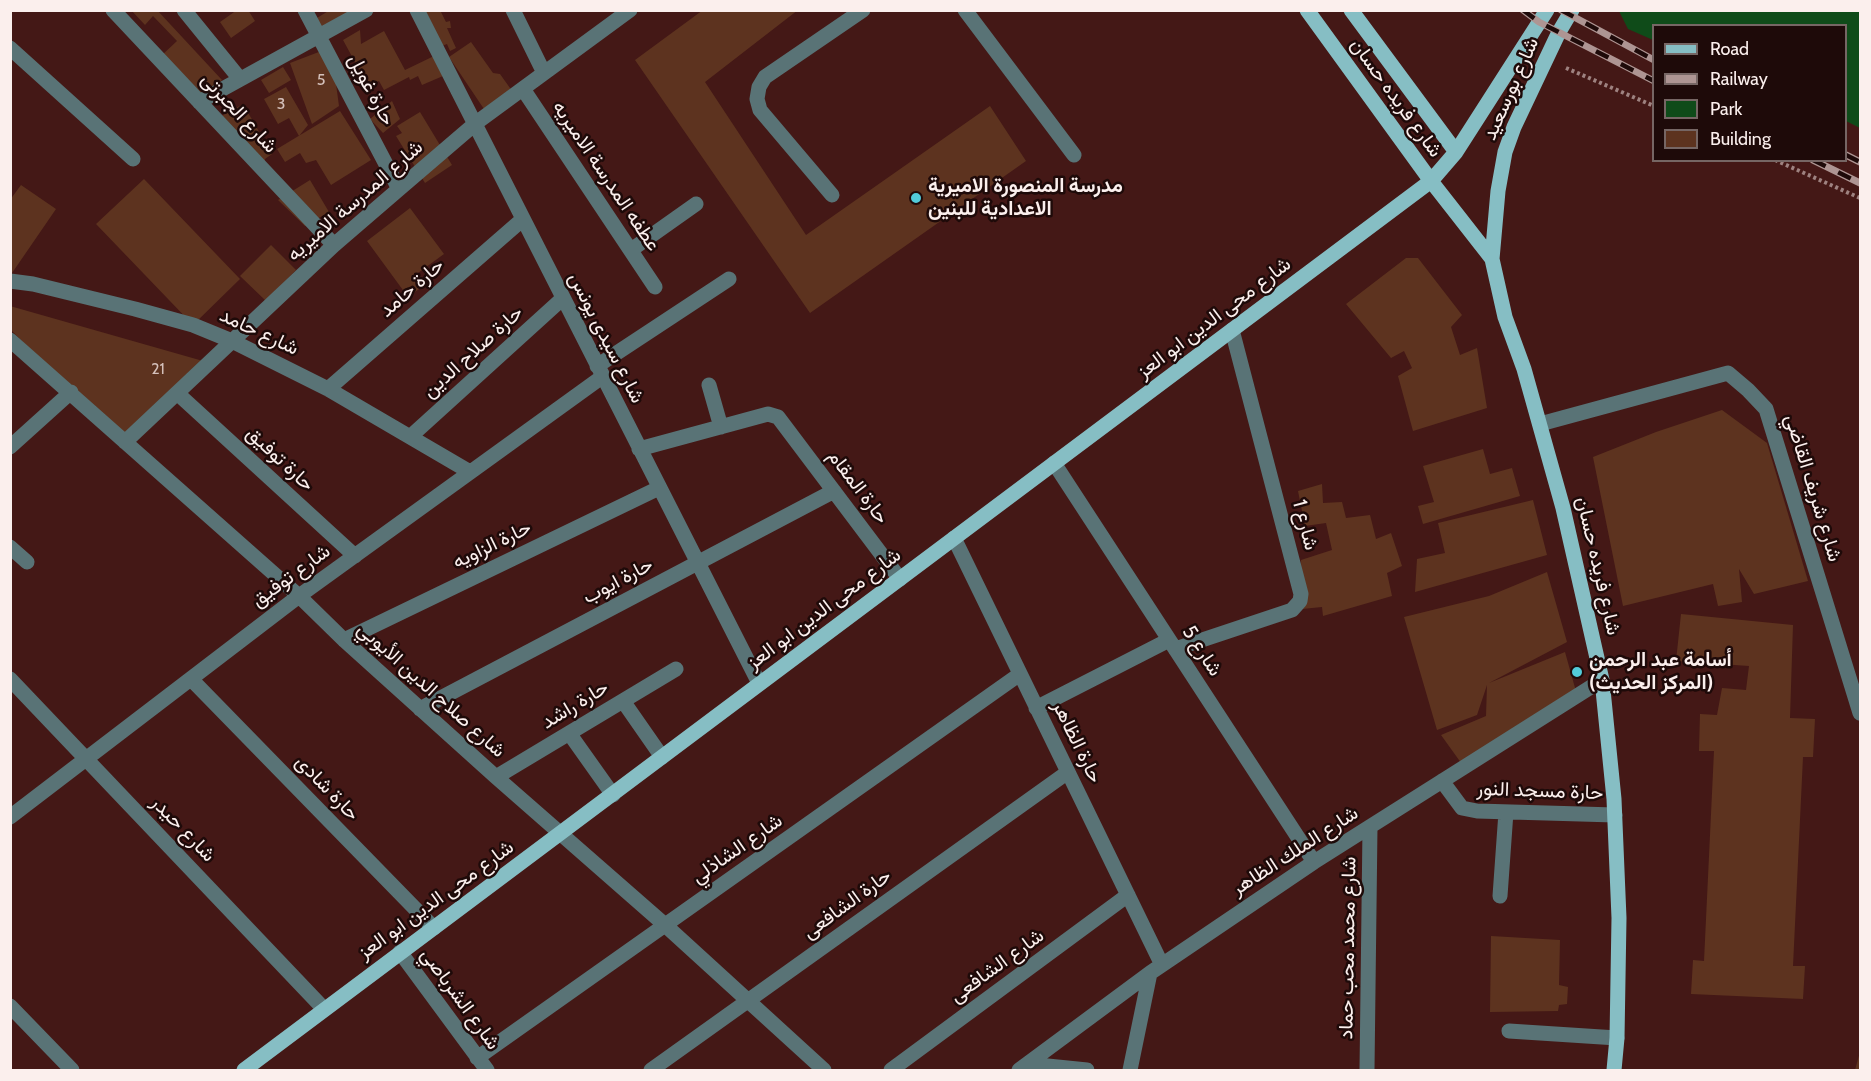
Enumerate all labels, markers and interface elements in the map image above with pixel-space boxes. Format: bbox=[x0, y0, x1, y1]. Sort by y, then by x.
legend bbox=[1652, 24, 1847, 162]
street label: شارع فريده حسان bbox=[1345, 34, 1447, 162]
street label: شارع بورسعيد bbox=[1478, 34, 1544, 144]
text: Road bbox=[1710, 38, 1749, 60]
street label: حارة غويل bbox=[342, 50, 400, 130]
street label: شارع الجبرتى bbox=[196, 68, 282, 158]
text: Railway bbox=[1710, 68, 1768, 90]
house number: 5 bbox=[317, 70, 325, 90]
house number: 3 bbox=[277, 94, 285, 114]
street label: عطفه المدرسة الاميريه bbox=[547, 96, 665, 256]
text: Park bbox=[1710, 98, 1742, 120]
text: Building bbox=[1710, 128, 1771, 150]
street label: شارع المدرسة الاميريه bbox=[282, 135, 428, 267]
place label: مدرسة المنصورة الاميرية الاعدادية للبنين bbox=[928, 174, 1123, 221]
marker: مدرسة المنصورة الاميرية الاعدادية للبنين bbox=[909, 191, 923, 205]
street label: شارع محى الدين ابو العز bbox=[1132, 252, 1296, 384]
street label: حارة حامد bbox=[375, 253, 449, 323]
street label: شارع سيدى يونس bbox=[563, 269, 649, 407]
street label: حارة صلاح الدين bbox=[418, 301, 528, 403]
street label: شارع حامد bbox=[216, 303, 302, 361]
house number: 21 bbox=[151, 359, 165, 379]
street label: شارع شريف القاضي bbox=[1779, 411, 1847, 565]
street label: حارة توفيق bbox=[241, 421, 319, 497]
street label: حارة المقام bbox=[822, 445, 894, 529]
street label: شارع فريده حسان bbox=[1570, 494, 1626, 638]
street label: شارع 1 bbox=[1287, 497, 1323, 553]
street label: حارة الزاويه bbox=[449, 516, 535, 574]
street label: شارع توفيق bbox=[247, 539, 335, 613]
street label: شارع محى الدين ابو العز bbox=[742, 543, 906, 675]
street label: حارة ايوب bbox=[579, 553, 657, 609]
street label: شارع صلاح الدين الأيوبي bbox=[352, 617, 510, 763]
street label: شارع 5 bbox=[1177, 621, 1227, 681]
place label: أسامة عبد الرحمن (المركز الحديث) bbox=[1589, 648, 1732, 695]
marker: أسامة عبد الرحمن (المركز الحديث) bbox=[1570, 665, 1584, 679]
street label: حارة راشد bbox=[537, 676, 613, 734]
street label: حارة الظاهر bbox=[1047, 697, 1107, 787]
street label: حارة شادى bbox=[290, 750, 364, 826]
street label: حارة مسجد النور bbox=[1476, 777, 1604, 805]
street label: شارع حيدر bbox=[146, 791, 220, 867]
street label: شارع الملك الظاهر bbox=[1227, 801, 1363, 901]
street label: شارع الشاذلي bbox=[687, 809, 787, 889]
street label: شارع محى الدين ابو العز bbox=[353, 835, 519, 965]
street label: شارع محمد محب حماد bbox=[1334, 856, 1362, 1040]
street label: حارة الشافعى bbox=[798, 864, 896, 944]
street label: شارع الشافعى bbox=[945, 924, 1049, 1008]
street label: شارع الشرباصي bbox=[415, 943, 505, 1055]

